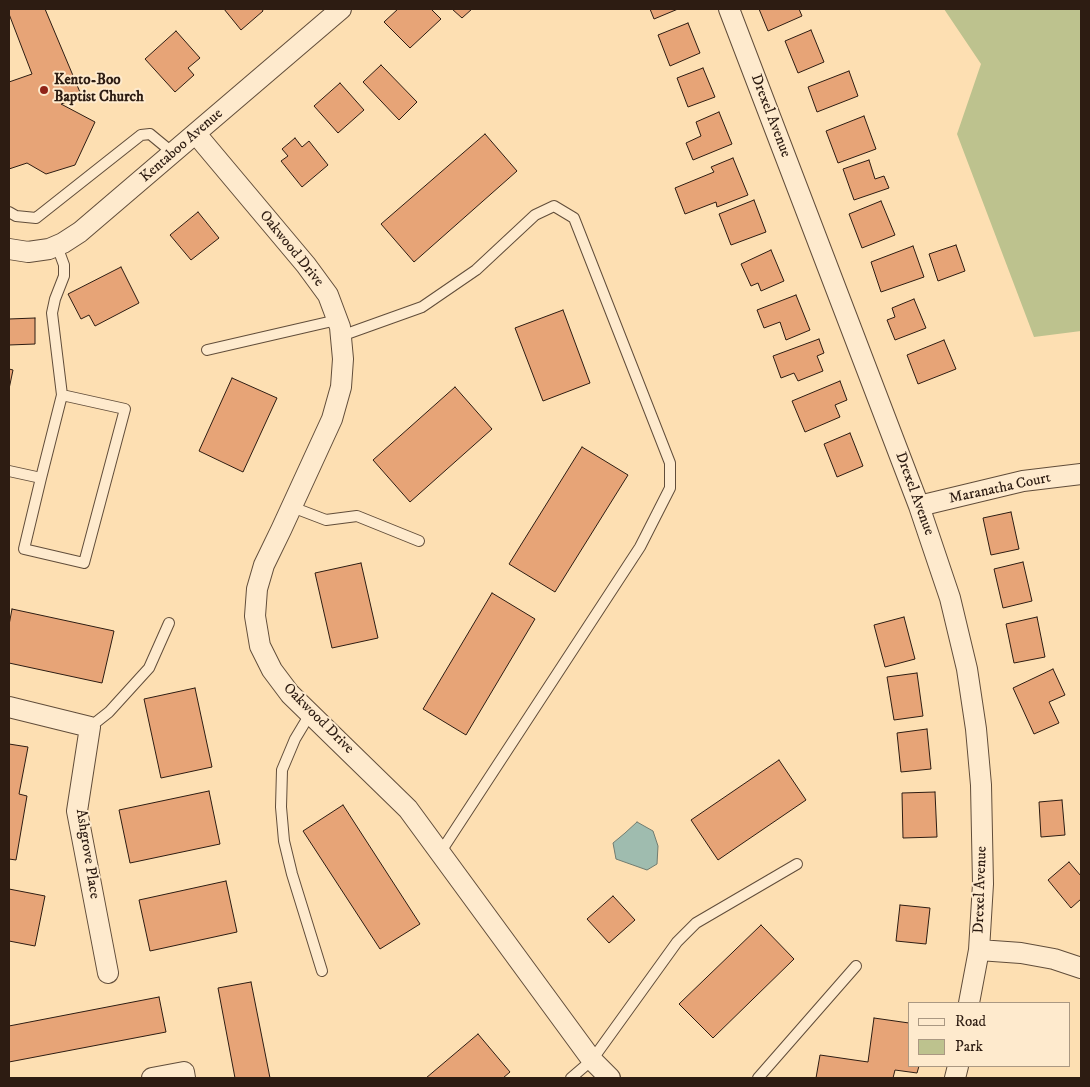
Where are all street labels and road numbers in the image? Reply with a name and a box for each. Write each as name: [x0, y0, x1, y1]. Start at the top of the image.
street label: Drexel Avenue: [746, 72, 794, 160]
street label: Kentaboo Avenue: [137, 105, 227, 187]
street label: Oakwood Drive: [255, 207, 327, 291]
street label: Drexel Avenue: [891, 450, 937, 538]
street label: Maranatha Court: [948, 469, 1052, 509]
street label: Oakwood Drive: [279, 680, 357, 758]
street label: Ashgrove Place: [71, 808, 103, 900]
street label: Drexel Avenue: [970, 846, 992, 934]

